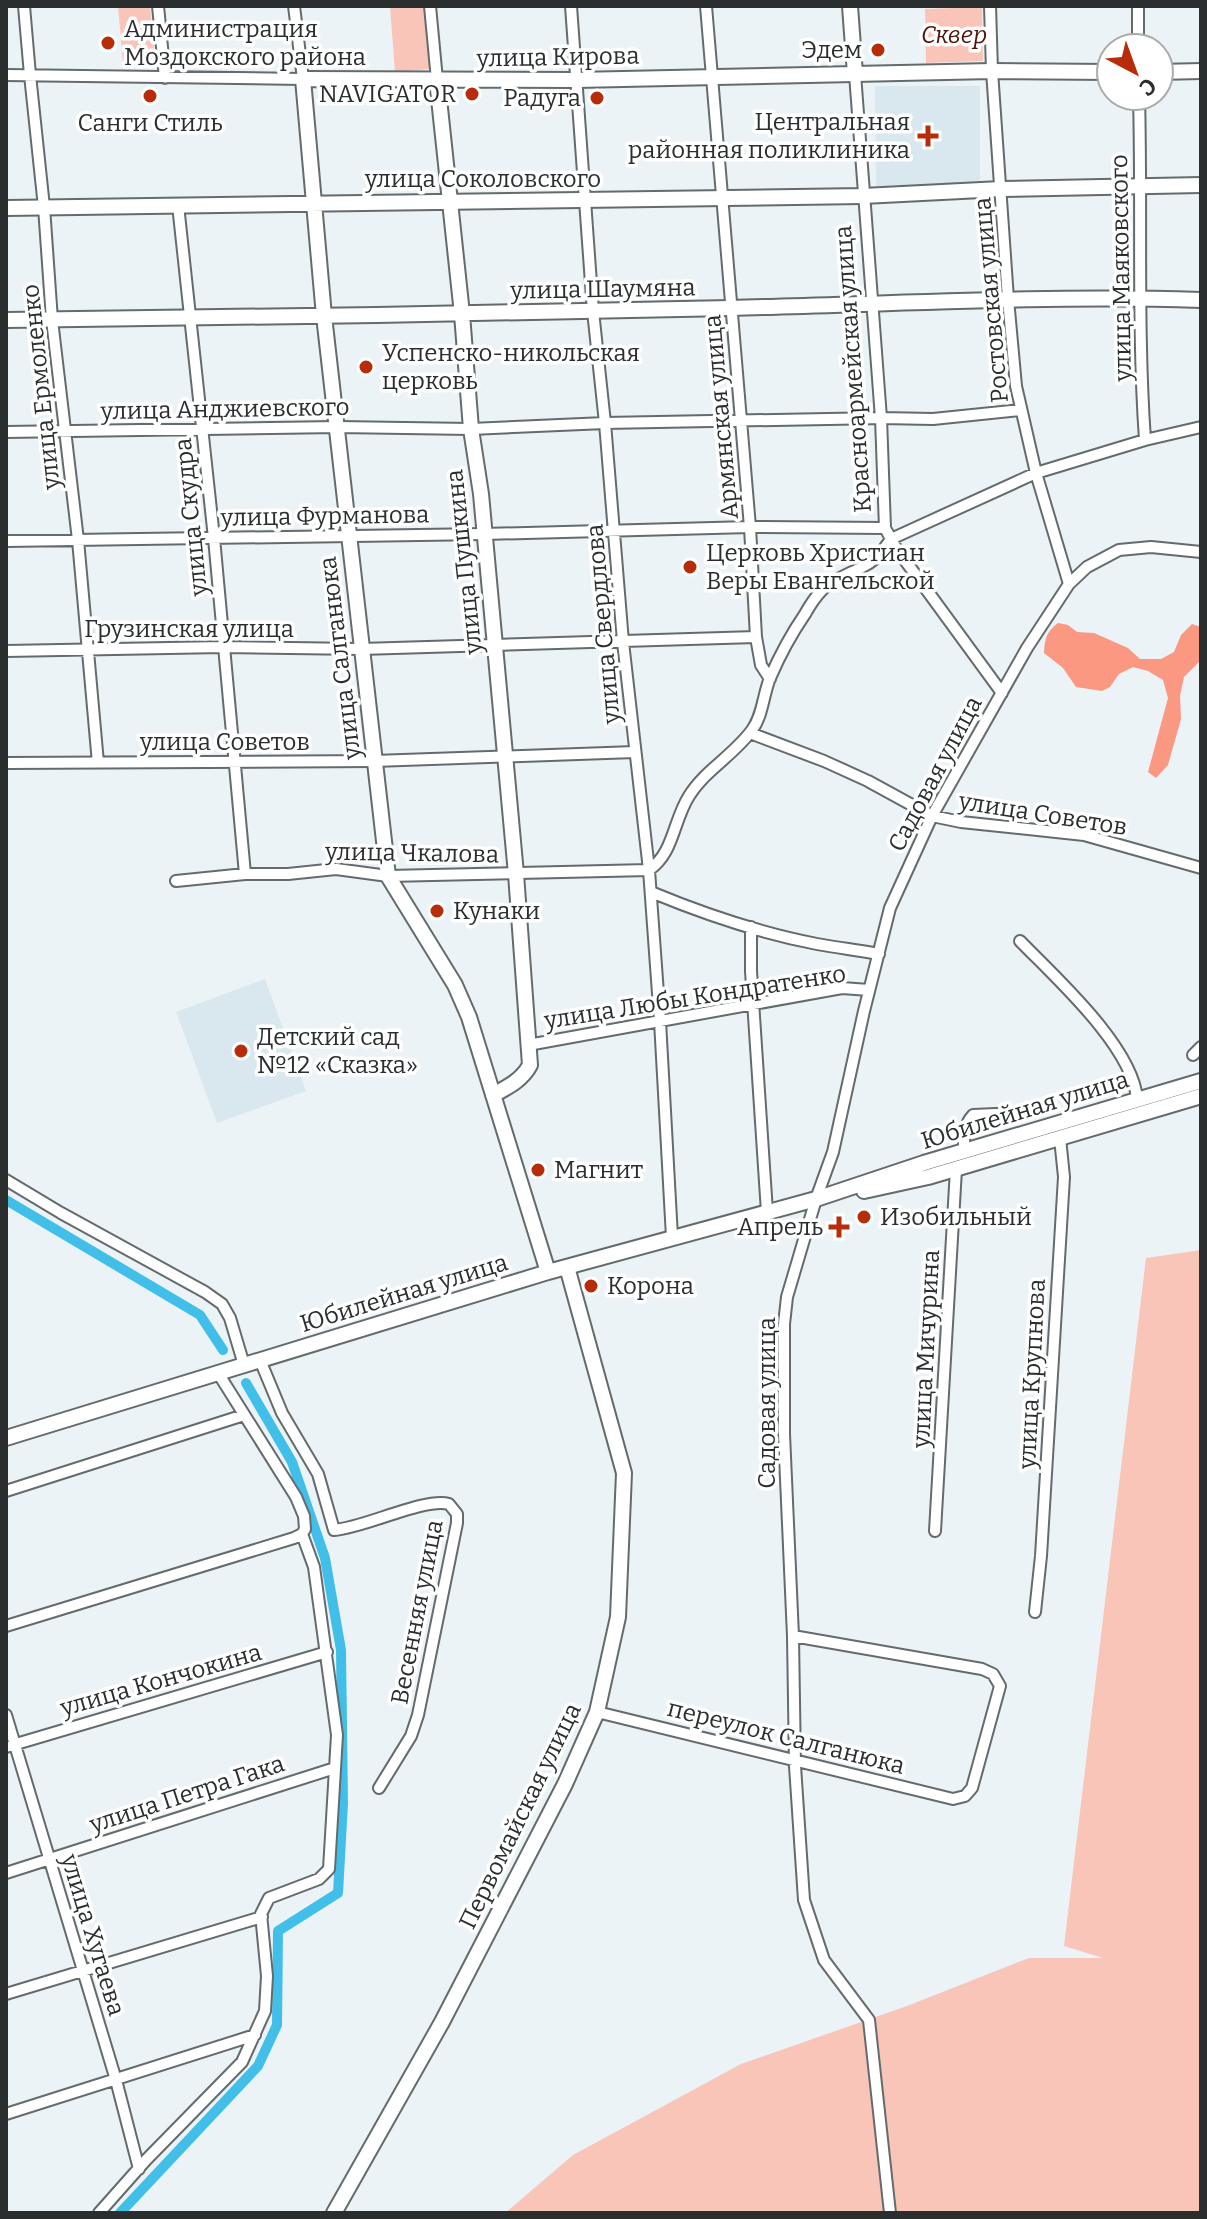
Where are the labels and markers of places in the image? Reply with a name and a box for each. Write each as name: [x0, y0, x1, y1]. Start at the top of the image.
place label: Администрация Моздокского района: [124, 15, 366, 71]
marker: Администрация Моздокского района: [99, 34, 117, 52]
place label: Эдем: [801, 36, 862, 64]
marker: Эдем: [869, 41, 887, 59]
place label: NAVIGATOR: [319, 80, 456, 108]
place label: Радуга: [503, 84, 581, 112]
marker: NAVIGATOR: [463, 85, 481, 103]
marker: Санги Стиль: [141, 87, 159, 105]
marker: Радуга: [588, 89, 606, 107]
place label: Центральная районная поликлиника: [628, 108, 910, 164]
place label: Санги Стиль: [78, 109, 222, 137]
marker: Центральная районная поликлиника: [917, 125, 939, 147]
place label: Успенско-никольская церковь: [382, 339, 640, 395]
marker: Успенско-никольская церковь: [357, 358, 375, 376]
place label: Церковь Христиан Веры Евангельской: [706, 539, 935, 595]
marker: Церковь Христиан Веры Евангельской: [681, 558, 699, 576]
place label: Кунаки: [453, 897, 540, 925]
marker: Кунаки: [428, 902, 446, 920]
place label: Детский сад №12 «Сказка»: [257, 1023, 418, 1079]
marker: Детский сад №12 «Сказка»: [232, 1042, 250, 1060]
place label: Магнит: [554, 1156, 643, 1184]
marker: Магнит: [529, 1161, 547, 1179]
place label: Изобильный: [880, 1203, 1032, 1231]
marker: Изобильный: [855, 1208, 873, 1226]
place label: Апрель: [737, 1213, 823, 1241]
marker: Апрель: [830, 1218, 848, 1236]
place label: Корона: [607, 1272, 694, 1300]
marker: Корона: [582, 1277, 600, 1295]

